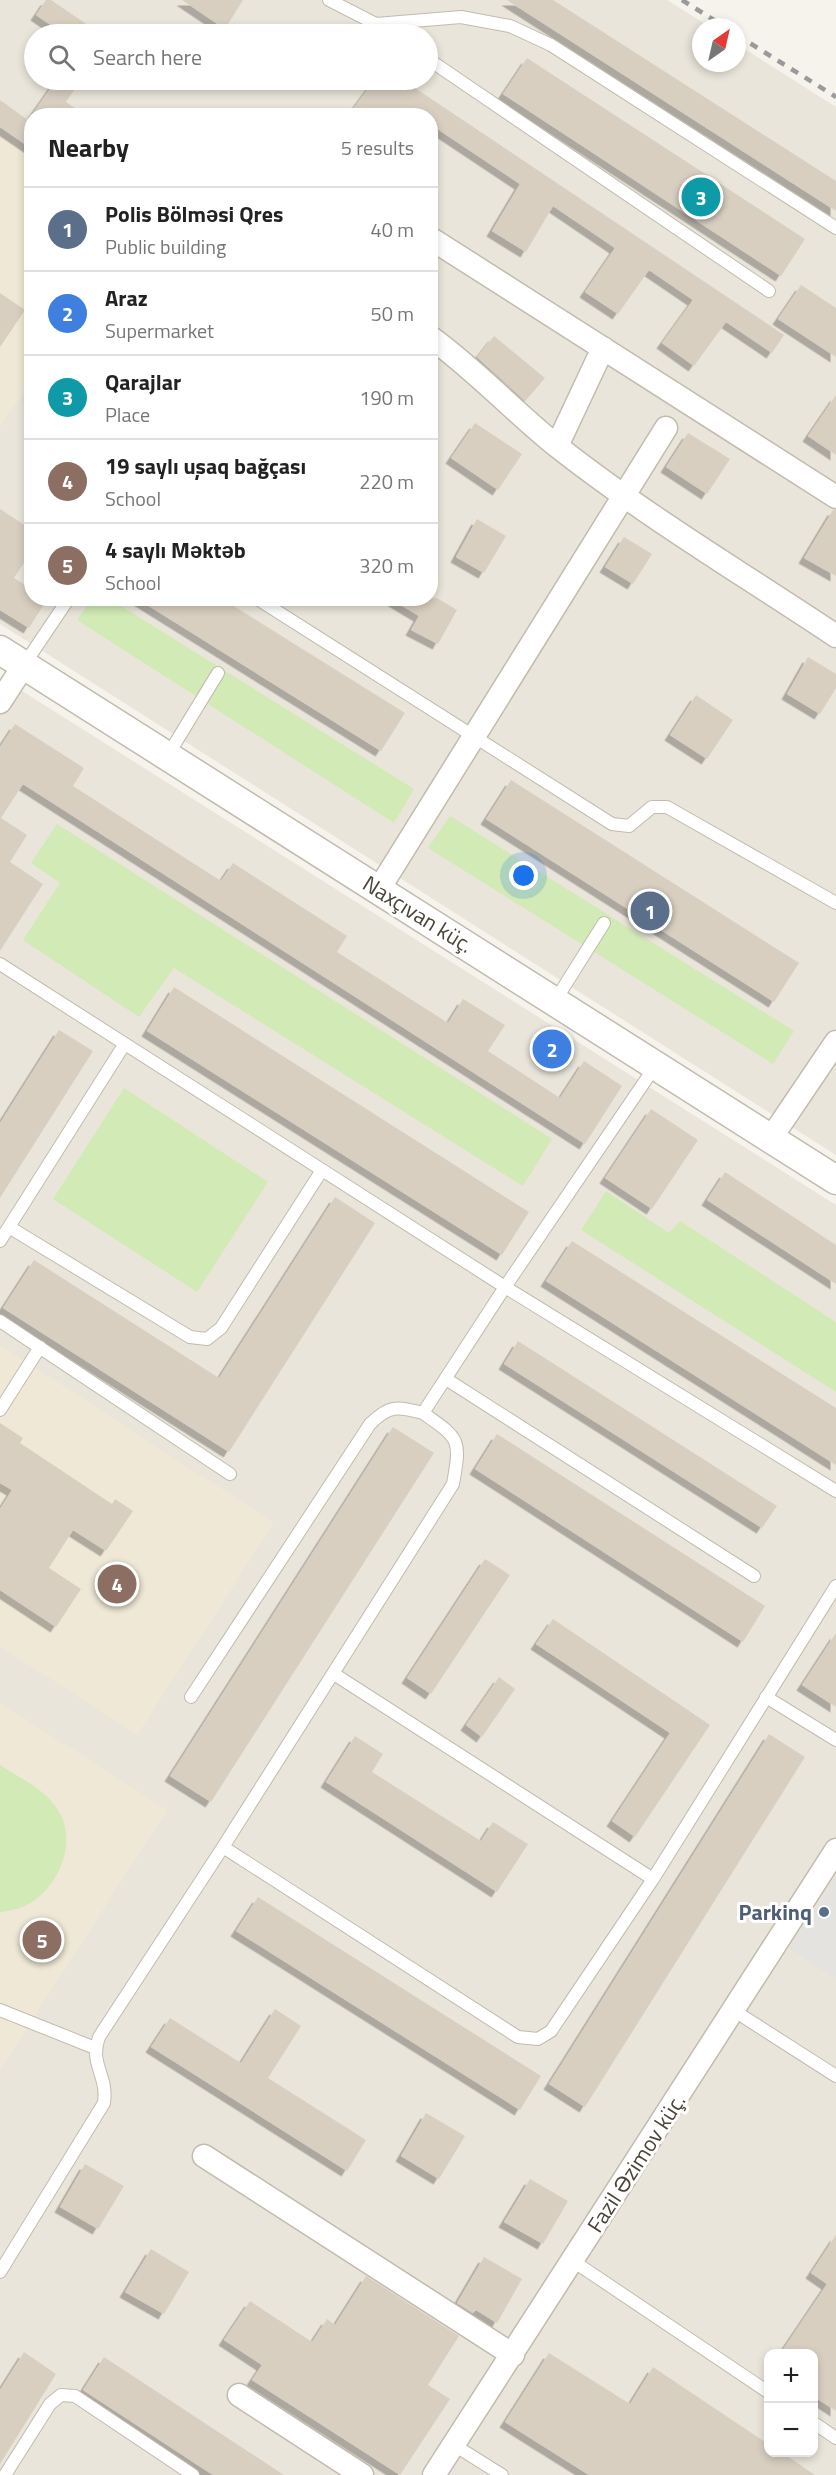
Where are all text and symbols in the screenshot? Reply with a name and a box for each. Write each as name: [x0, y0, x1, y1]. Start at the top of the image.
north arrow: [692, 18, 746, 72]
search box: [24, 24, 438, 90]
text: Search here: [93, 40, 202, 74]
icon: search: [45, 41, 78, 74]
text: Nearby: [48, 128, 129, 167]
text: 5 results: [341, 132, 414, 163]
pin: 3: [682, 174, 720, 220]
text: Polis Bölməsi Qres: [105, 197, 283, 231]
text: 1: [62, 214, 73, 245]
text: 40 m: [370, 214, 414, 245]
text: Public building: [105, 231, 226, 262]
text: Araz: [105, 281, 148, 315]
text: 2: [62, 298, 73, 329]
text: 50 m: [370, 298, 414, 329]
text: Supermarket: [105, 315, 214, 346]
text: Qarajlar: [105, 365, 181, 399]
text: 3: [62, 382, 73, 413]
text: 190 m: [359, 382, 414, 413]
text: Place: [105, 399, 150, 430]
text: 19 saylı uşaq bağçası: [105, 449, 306, 483]
text: 4: [62, 466, 73, 497]
text: 220 m: [359, 466, 414, 497]
text: School: [105, 483, 161, 514]
text: 4 saylı Məktəb: [105, 533, 246, 567]
text: 5: [62, 550, 73, 581]
text: 320 m: [359, 550, 414, 581]
text: School: [105, 567, 161, 598]
your location: [509, 861, 538, 890]
street label: Naxçıvan küç.: [356, 867, 480, 961]
pin: 1: [630, 888, 670, 934]
pin: 2: [532, 1026, 572, 1072]
pin: 4: [98, 1562, 136, 1606]
place label: Parkinq: [739, 1895, 812, 1929]
marker: Parkinq: [817, 1905, 831, 1919]
pin: 5: [22, 1918, 62, 1962]
street label: Fazil Əzimov küç.: [578, 2087, 694, 2239]
map controls: [764, 2349, 818, 2457]
button: +: [764, 2349, 818, 2403]
button: −: [764, 2403, 818, 2457]

